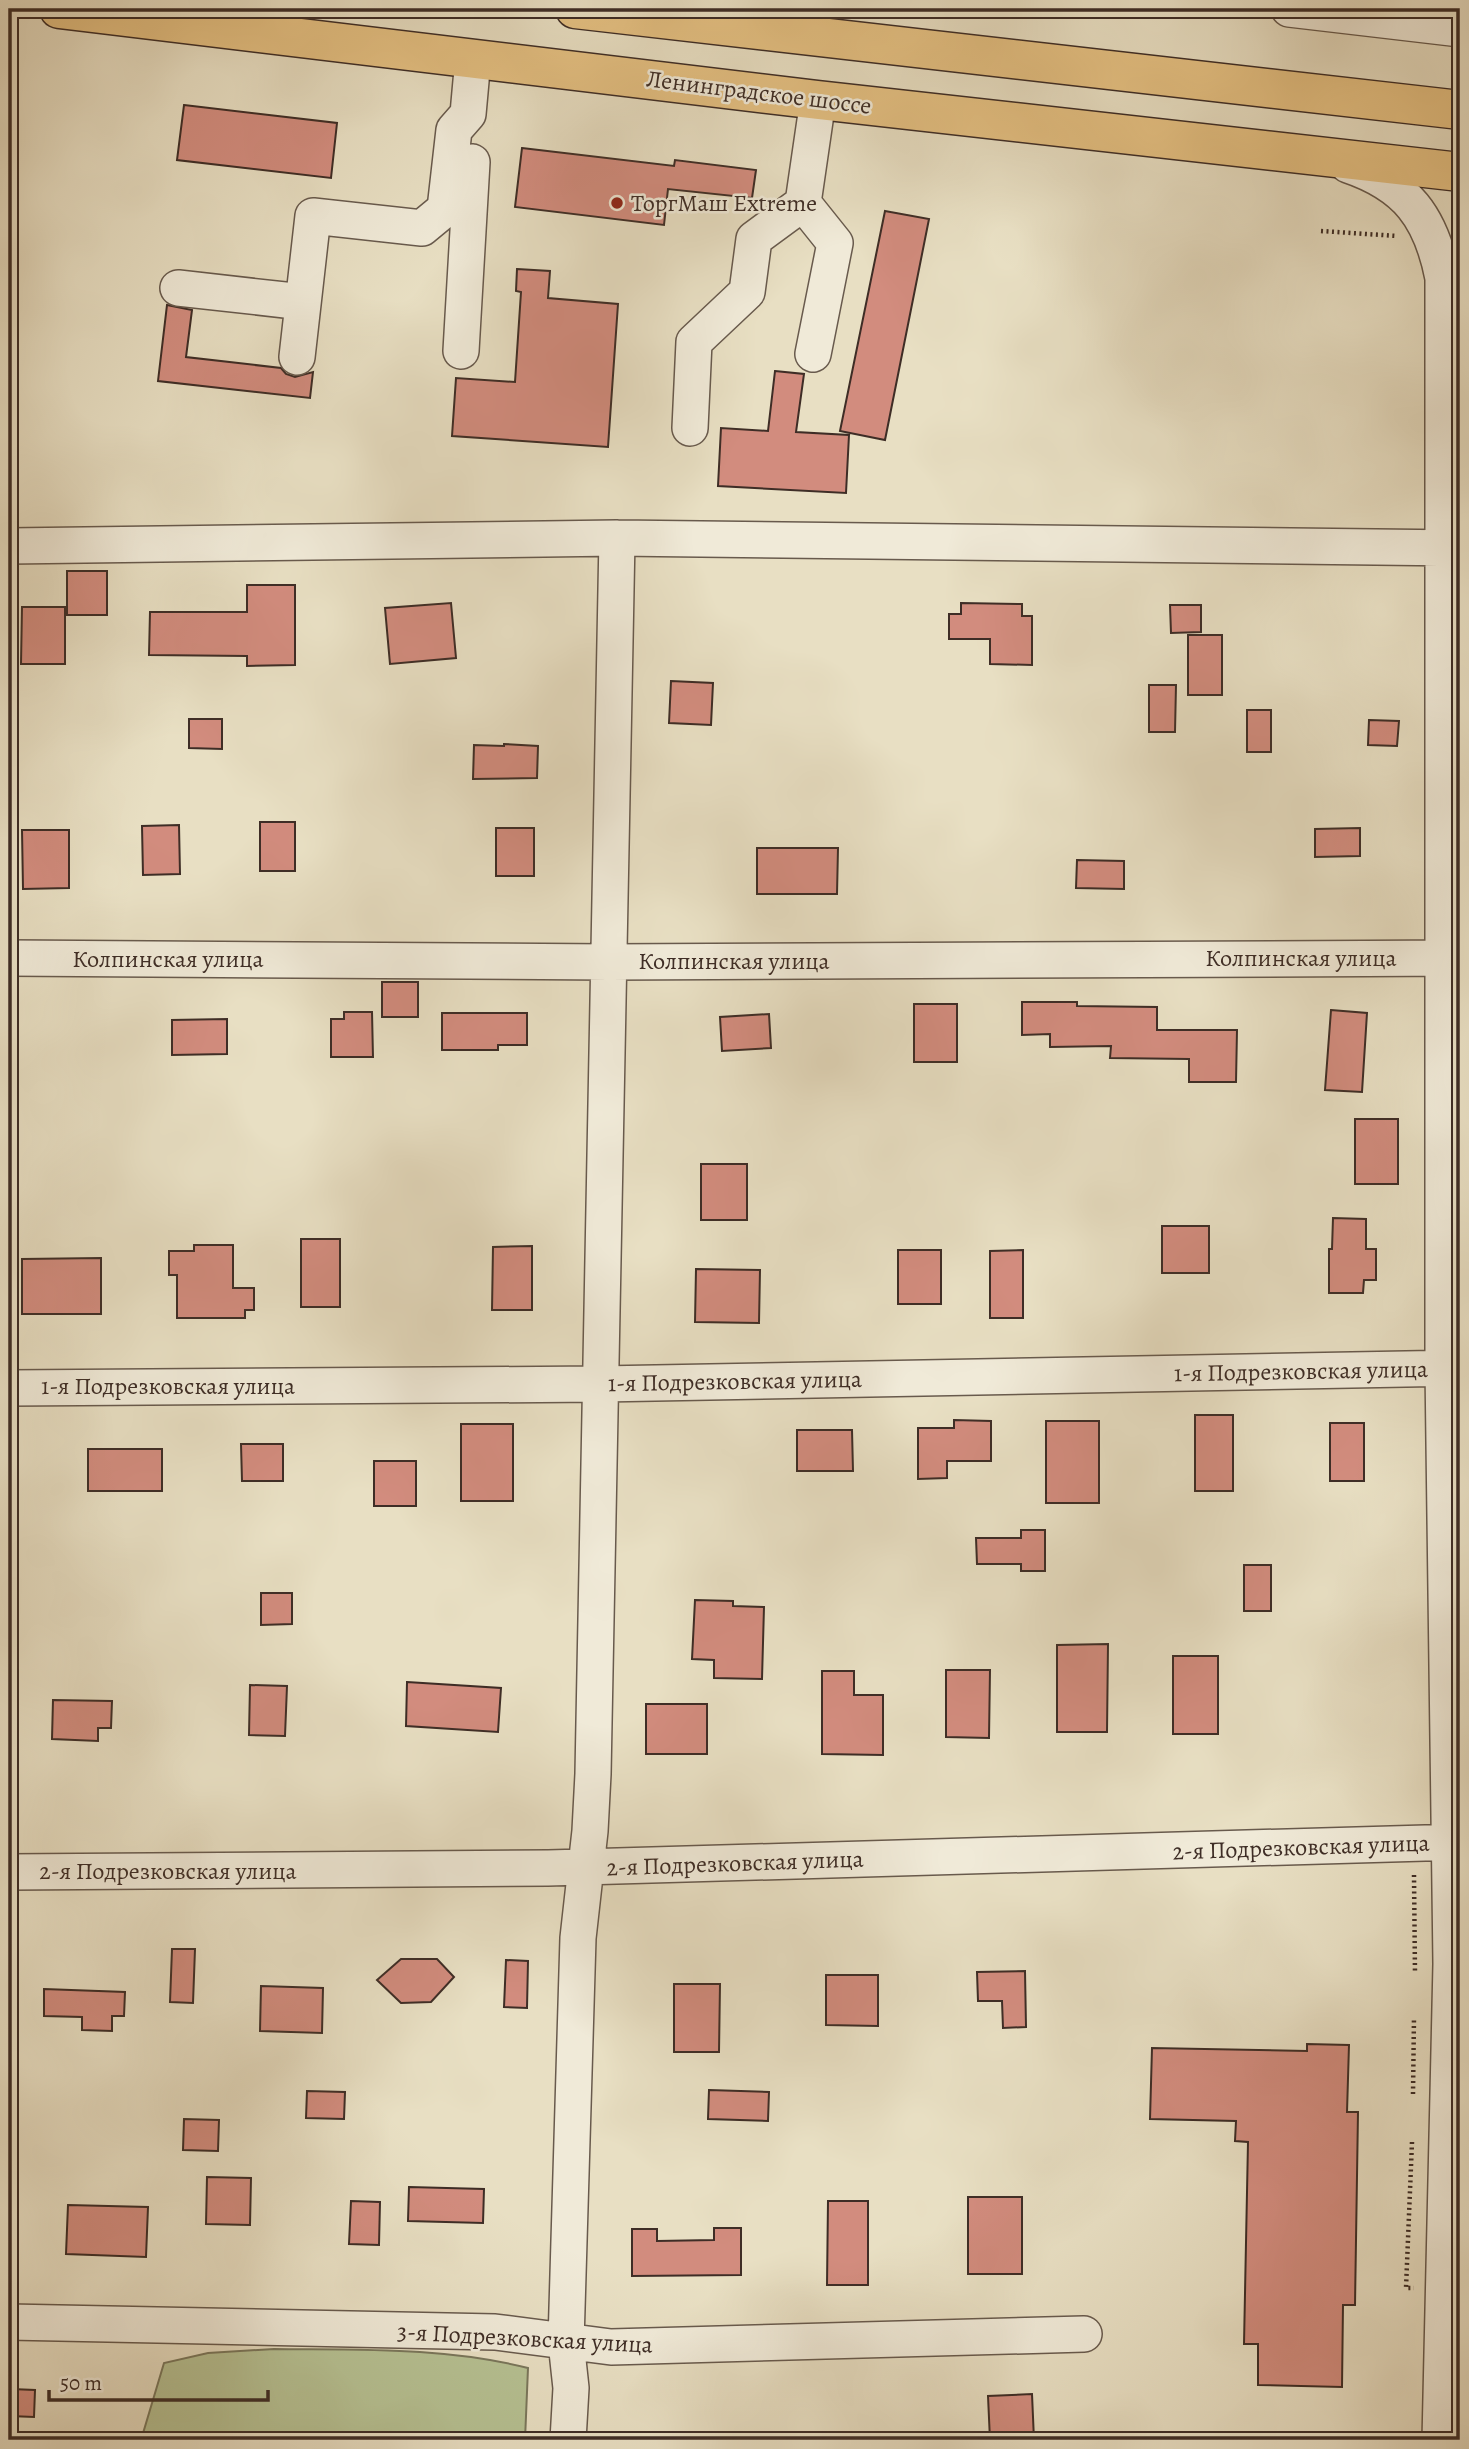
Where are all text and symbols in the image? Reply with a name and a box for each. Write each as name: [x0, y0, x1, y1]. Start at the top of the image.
street label: Ленинградское шоссе: [645, 62, 873, 122]
place label: ТоргМаш Extreme: [631, 187, 817, 219]
marker: ТоргМаш Extreme: [609, 195, 625, 211]
street label: Колпинская улица: [1205, 942, 1397, 974]
street label: Колпинская улица: [72, 943, 264, 975]
street label: Колпинская улица: [638, 945, 830, 977]
street label: 1-я Подрезковская улица: [1174, 1353, 1428, 1389]
street label: 1-я Подрезковская улица: [608, 1363, 862, 1399]
street label: 1-я Подрезковская улица: [41, 1370, 295, 1402]
street label: 2-я Подрезковская улица: [1172, 1827, 1430, 1867]
street label: 2-я Подрезковская улица: [606, 1843, 864, 1883]
street label: 2-я Подрезковская улица: [39, 1855, 297, 1887]
street label: 3-я Подрезковская улица: [396, 2315, 654, 2361]
scale bar: [49, 2358, 268, 2402]
text: 50 m: [60, 2369, 102, 2397]

